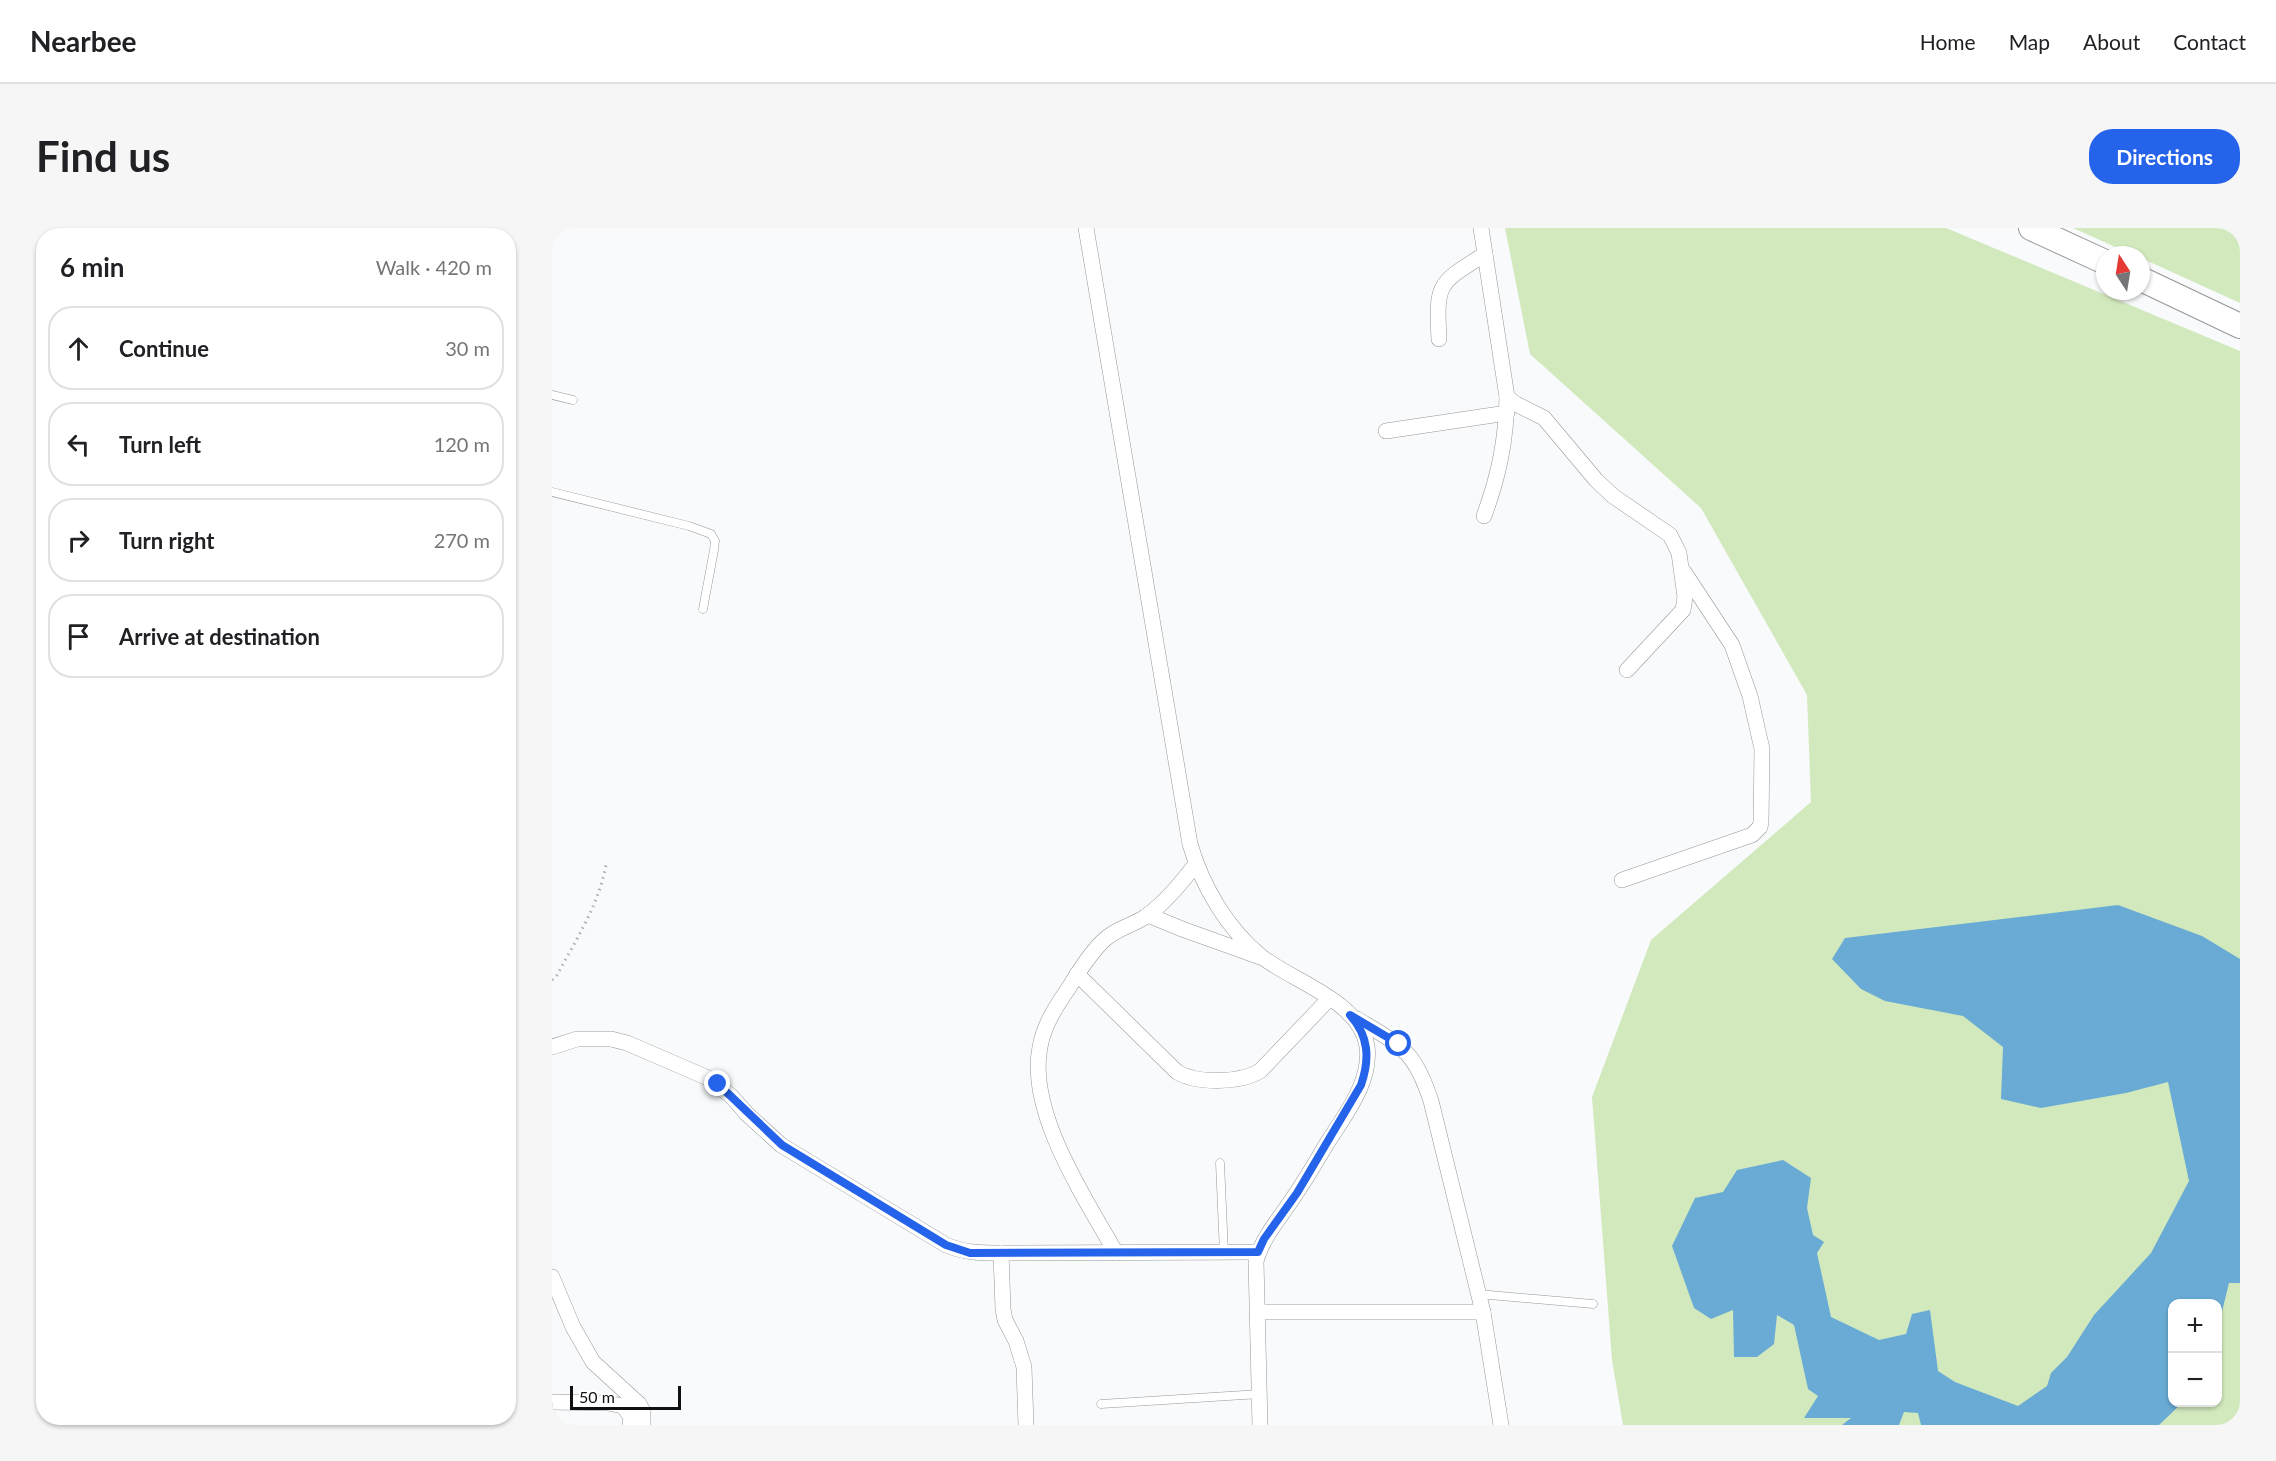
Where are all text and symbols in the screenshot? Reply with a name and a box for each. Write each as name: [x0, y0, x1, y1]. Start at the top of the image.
text: Nearbee: [30, 24, 137, 58]
text: Home: [1920, 29, 1976, 54]
text: Map: [2009, 29, 2050, 54]
text: About: [2083, 29, 2140, 54]
text: Contact: [2173, 29, 2246, 54]
button: Directions: [2089, 129, 2240, 184]
text: Find us: [36, 131, 170, 181]
north arrow: [2096, 246, 2150, 300]
text: 6 min: [60, 251, 124, 283]
text: Walk · 420 m: [376, 255, 492, 279]
icon: ahead: [62, 332, 95, 365]
text: Continue: [119, 335, 209, 362]
text: 30 m: [445, 336, 490, 360]
icon: left: [62, 428, 95, 461]
text: Turn left: [119, 431, 201, 458]
text: 120 m: [434, 432, 490, 456]
icon: right: [62, 524, 95, 557]
text: Turn right: [119, 527, 214, 554]
text: 270 m: [434, 528, 490, 552]
icon: arrive: [62, 620, 95, 653]
text: Arrive at destination: [119, 623, 320, 650]
route start: [1385, 1030, 1411, 1056]
route end: [704, 1070, 730, 1096]
map controls: [2168, 1299, 2222, 1407]
button: +: [2168, 1299, 2222, 1353]
button: −: [2168, 1353, 2222, 1407]
scale bar: [570, 1383, 681, 1410]
text: 50 m: [579, 1387, 615, 1406]

